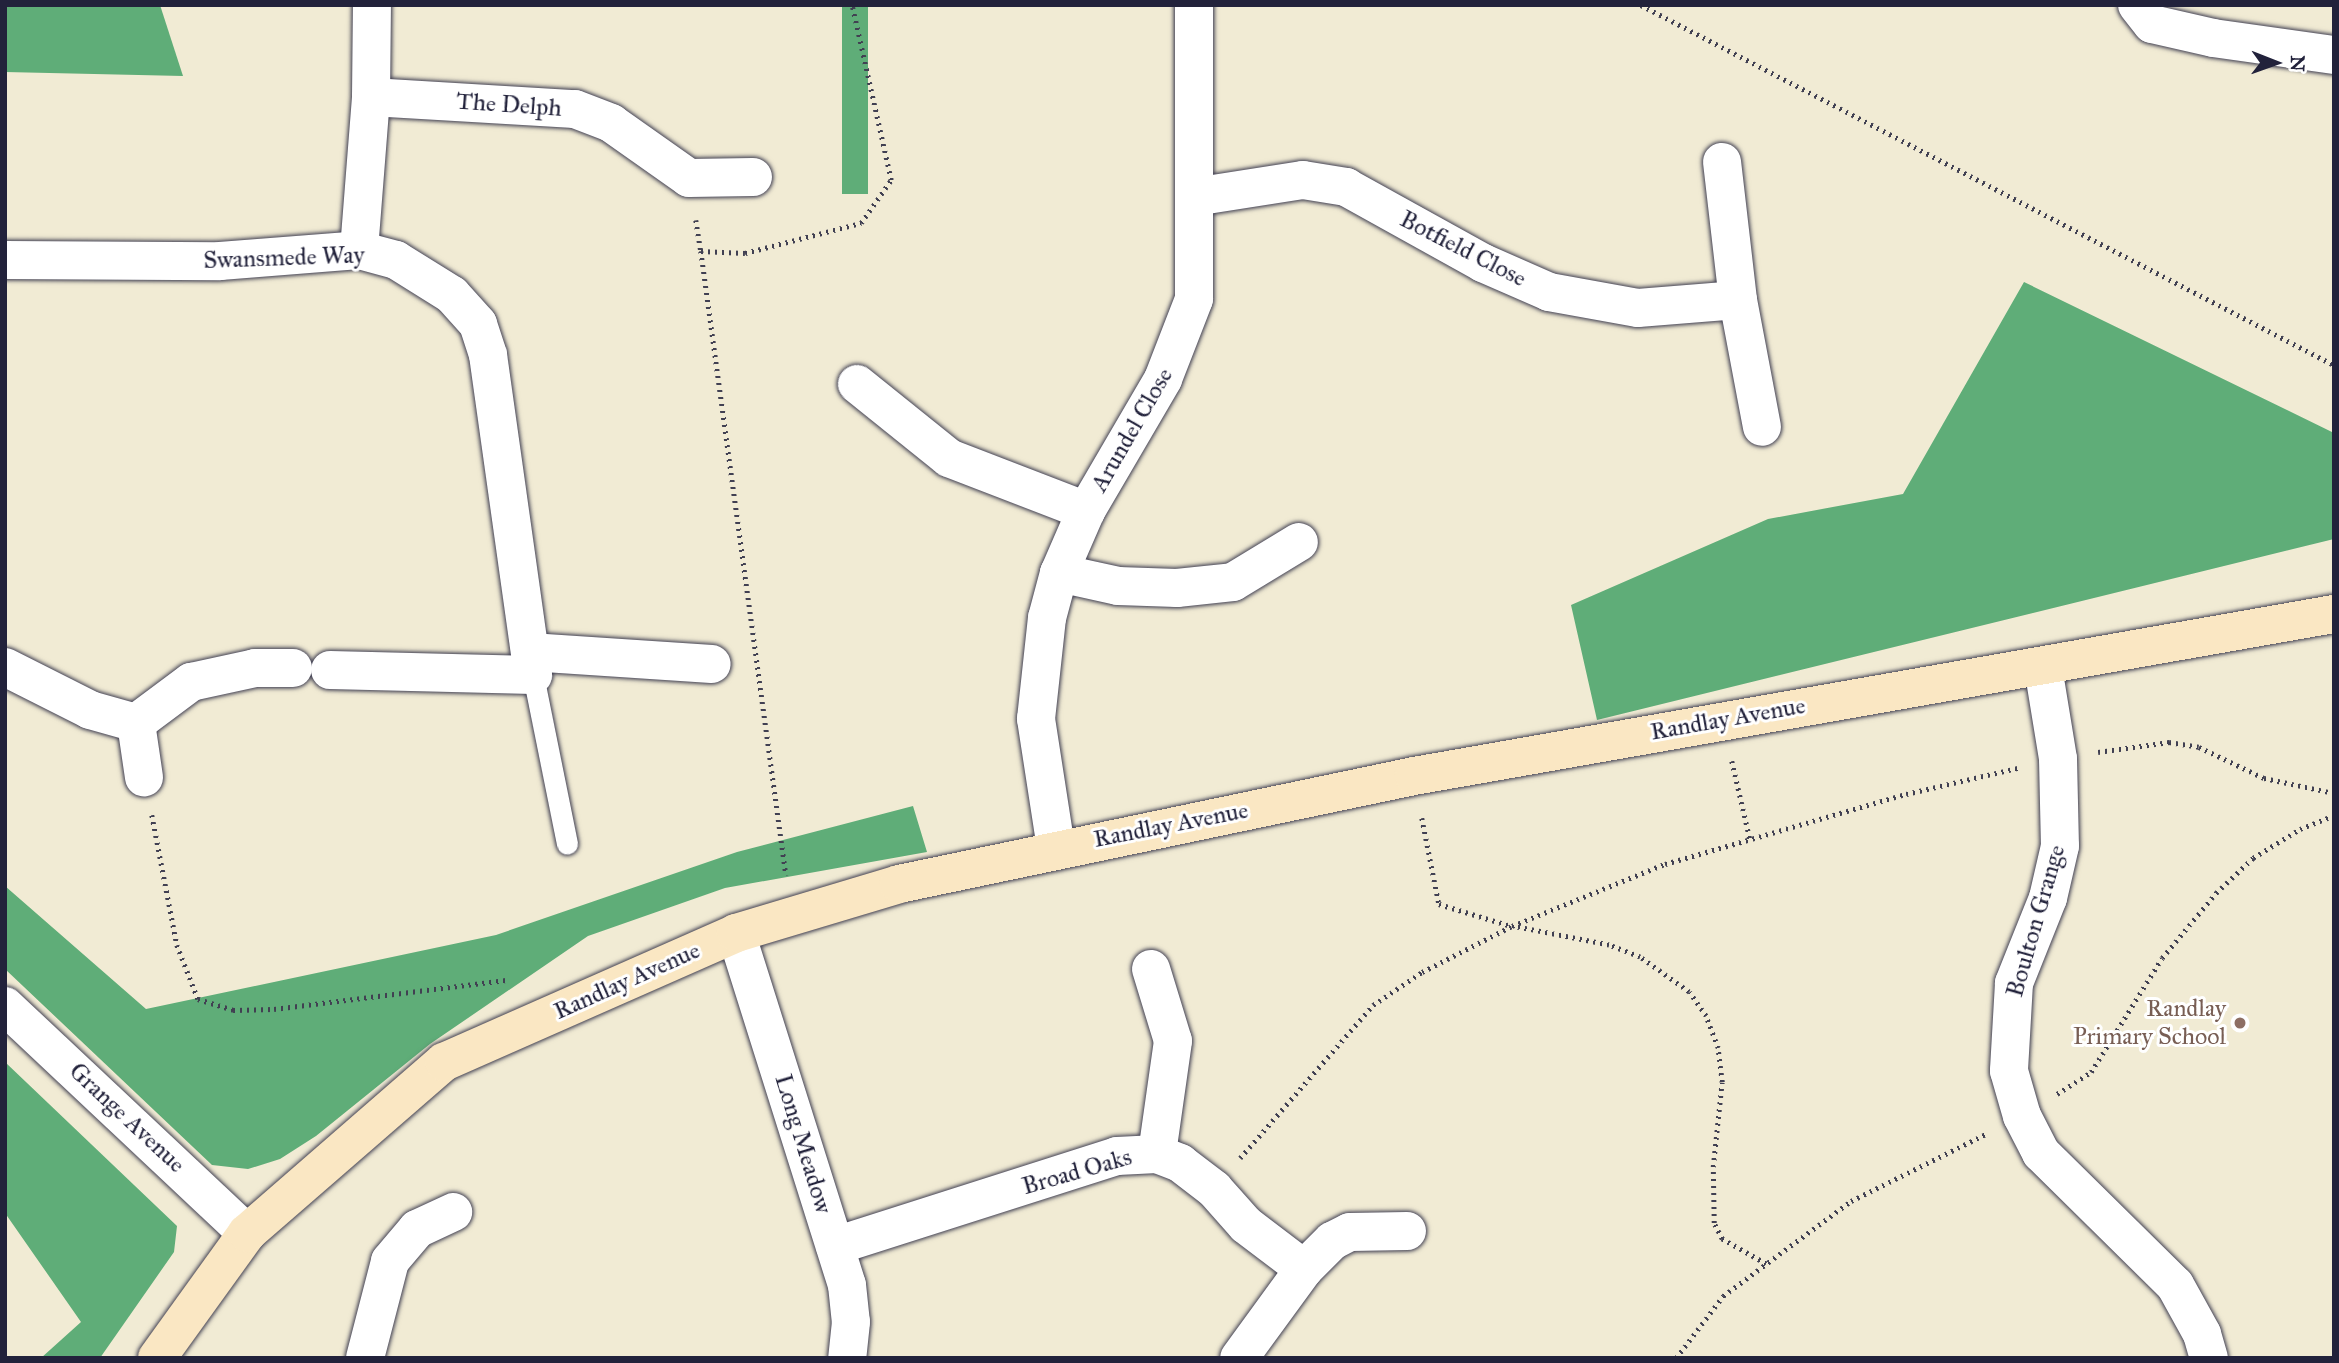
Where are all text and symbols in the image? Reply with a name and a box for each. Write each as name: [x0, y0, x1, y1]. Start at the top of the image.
north arrow: [2241, 28, 2311, 98]
text: N: [2286, 55, 2309, 72]
street label: The Delph: [455, 87, 563, 123]
street label: Botfield Close: [1395, 205, 1531, 293]
street label: Swansmede Way: [203, 241, 365, 275]
street label: Arundel Close: [1085, 363, 1179, 497]
street label: Randlay Avenue: [1648, 691, 1808, 747]
street label: Randlay Avenue: [1091, 796, 1251, 854]
street label: Boulton Grange: [2001, 842, 2071, 1000]
street label: Randlay Avenue: [549, 936, 705, 1026]
place label: Randlay Primary School: [2073, 995, 2226, 1051]
marker: Randlay Primary School: [2232, 1015, 2248, 1031]
street label: Grange Avenue: [63, 1057, 191, 1179]
street label: Long Meadow: [768, 1071, 838, 1217]
street label: Broad Oaks: [1019, 1143, 1135, 1201]

